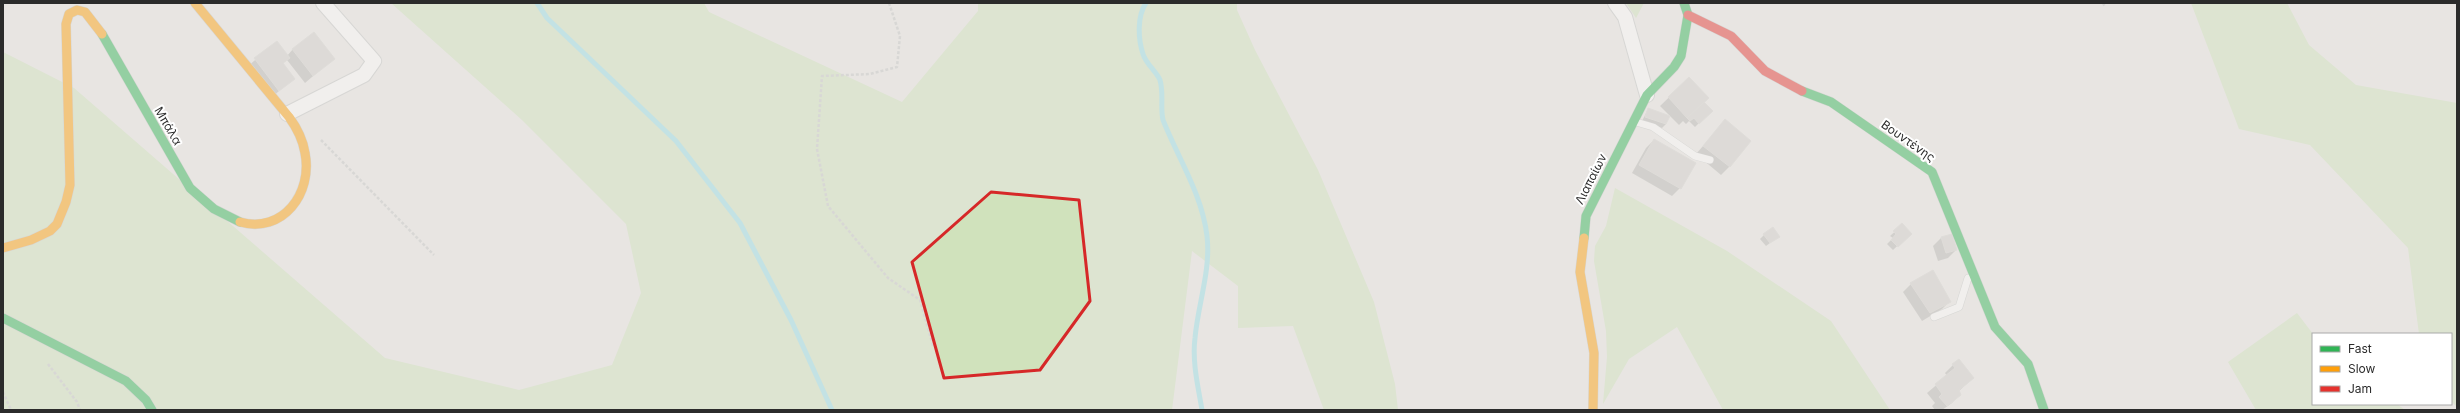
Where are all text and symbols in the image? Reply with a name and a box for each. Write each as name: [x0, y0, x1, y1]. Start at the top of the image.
street label: Μπάλα: [151, 104, 185, 148]
street label: Βουντένης: [1878, 117, 1938, 165]
street label: Λιαπαίων: [1571, 151, 1610, 207]
legend: [2312, 333, 2452, 405]
text: Fast: [2348, 341, 2372, 356]
text: Slow: [2348, 361, 2376, 376]
text: Jam: [2348, 381, 2372, 396]

